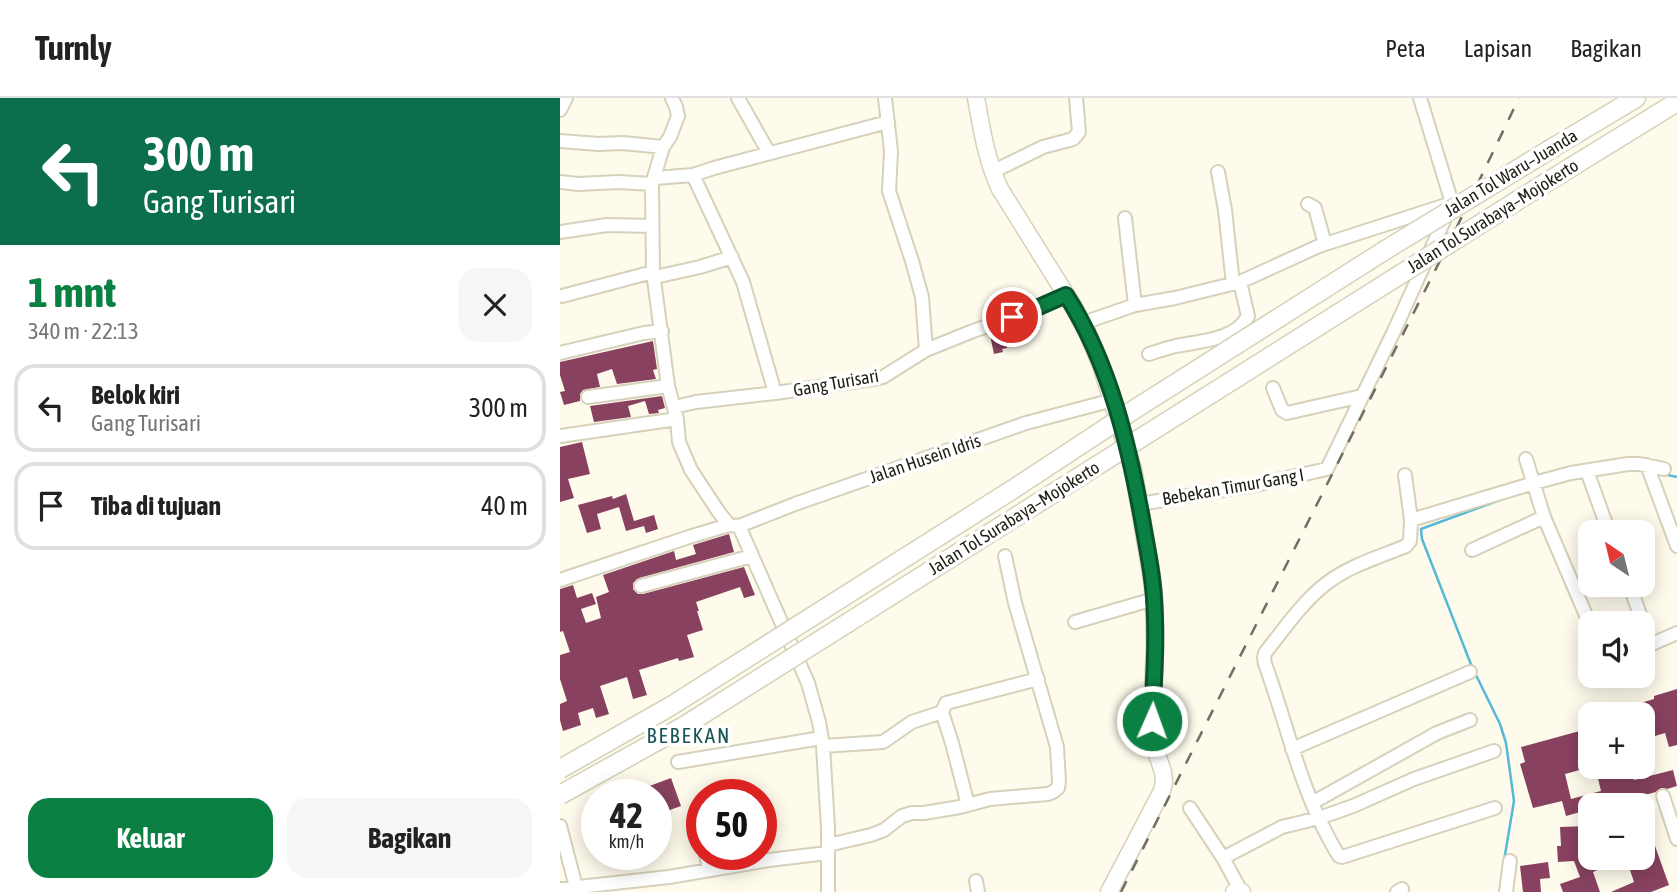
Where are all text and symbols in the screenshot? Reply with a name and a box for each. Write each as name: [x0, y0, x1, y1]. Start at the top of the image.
text: Turnly: [35, 29, 112, 67]
text: Peta: [1385, 35, 1426, 62]
text: Lapisan: [1464, 35, 1532, 62]
text: Bagikan: [1570, 35, 1642, 62]
text: 300 m: [143, 125, 254, 181]
street label: Jalan Tol Waru–Juanda: [1440, 125, 1581, 221]
icon: left: [28, 126, 119, 217]
street label: Jalan Tol Surabaya–Mojokerto: [1403, 154, 1582, 277]
text: Gang Turisari: [143, 183, 296, 220]
text: 1 mnt: [28, 268, 116, 316]
button: close: [458, 268, 532, 342]
pin: [982, 287, 1042, 347]
icon: arrive: [993, 298, 1031, 336]
text: 340 m · 22:13: [28, 318, 139, 344]
street label: Gang Turisari: [792, 365, 880, 400]
text: Belok kiri: [91, 380, 180, 410]
icon: left: [32, 389, 70, 427]
text: 300 m: [469, 393, 528, 423]
text: Gang Turisari: [91, 410, 201, 436]
street label: Jalan Husein Idris: [866, 430, 983, 487]
street label: Jalan Tol Surabaya–Mojokerto: [924, 456, 1103, 579]
street label: Bebekan Timur Gang I: [1160, 464, 1305, 509]
icon: arrive: [32, 487, 70, 525]
text: Tiba di tujuan: [91, 491, 221, 521]
text: 40 m: [481, 491, 528, 521]
north arrow: [1578, 520, 1656, 597]
map controls: [1578, 520, 1655, 870]
button: sound: [1578, 611, 1655, 688]
position arrow: [1115, 684, 1189, 758]
button: +: [1578, 702, 1655, 779]
district label: BEBEKAN: [647, 723, 731, 747]
speed limit sign: 50: [686, 779, 777, 870]
button: −: [1578, 793, 1655, 870]
text: 42: [610, 795, 643, 835]
button: Keluar: [28, 798, 273, 878]
button: Bagikan: [287, 798, 532, 878]
text: km/h: [609, 831, 644, 852]

